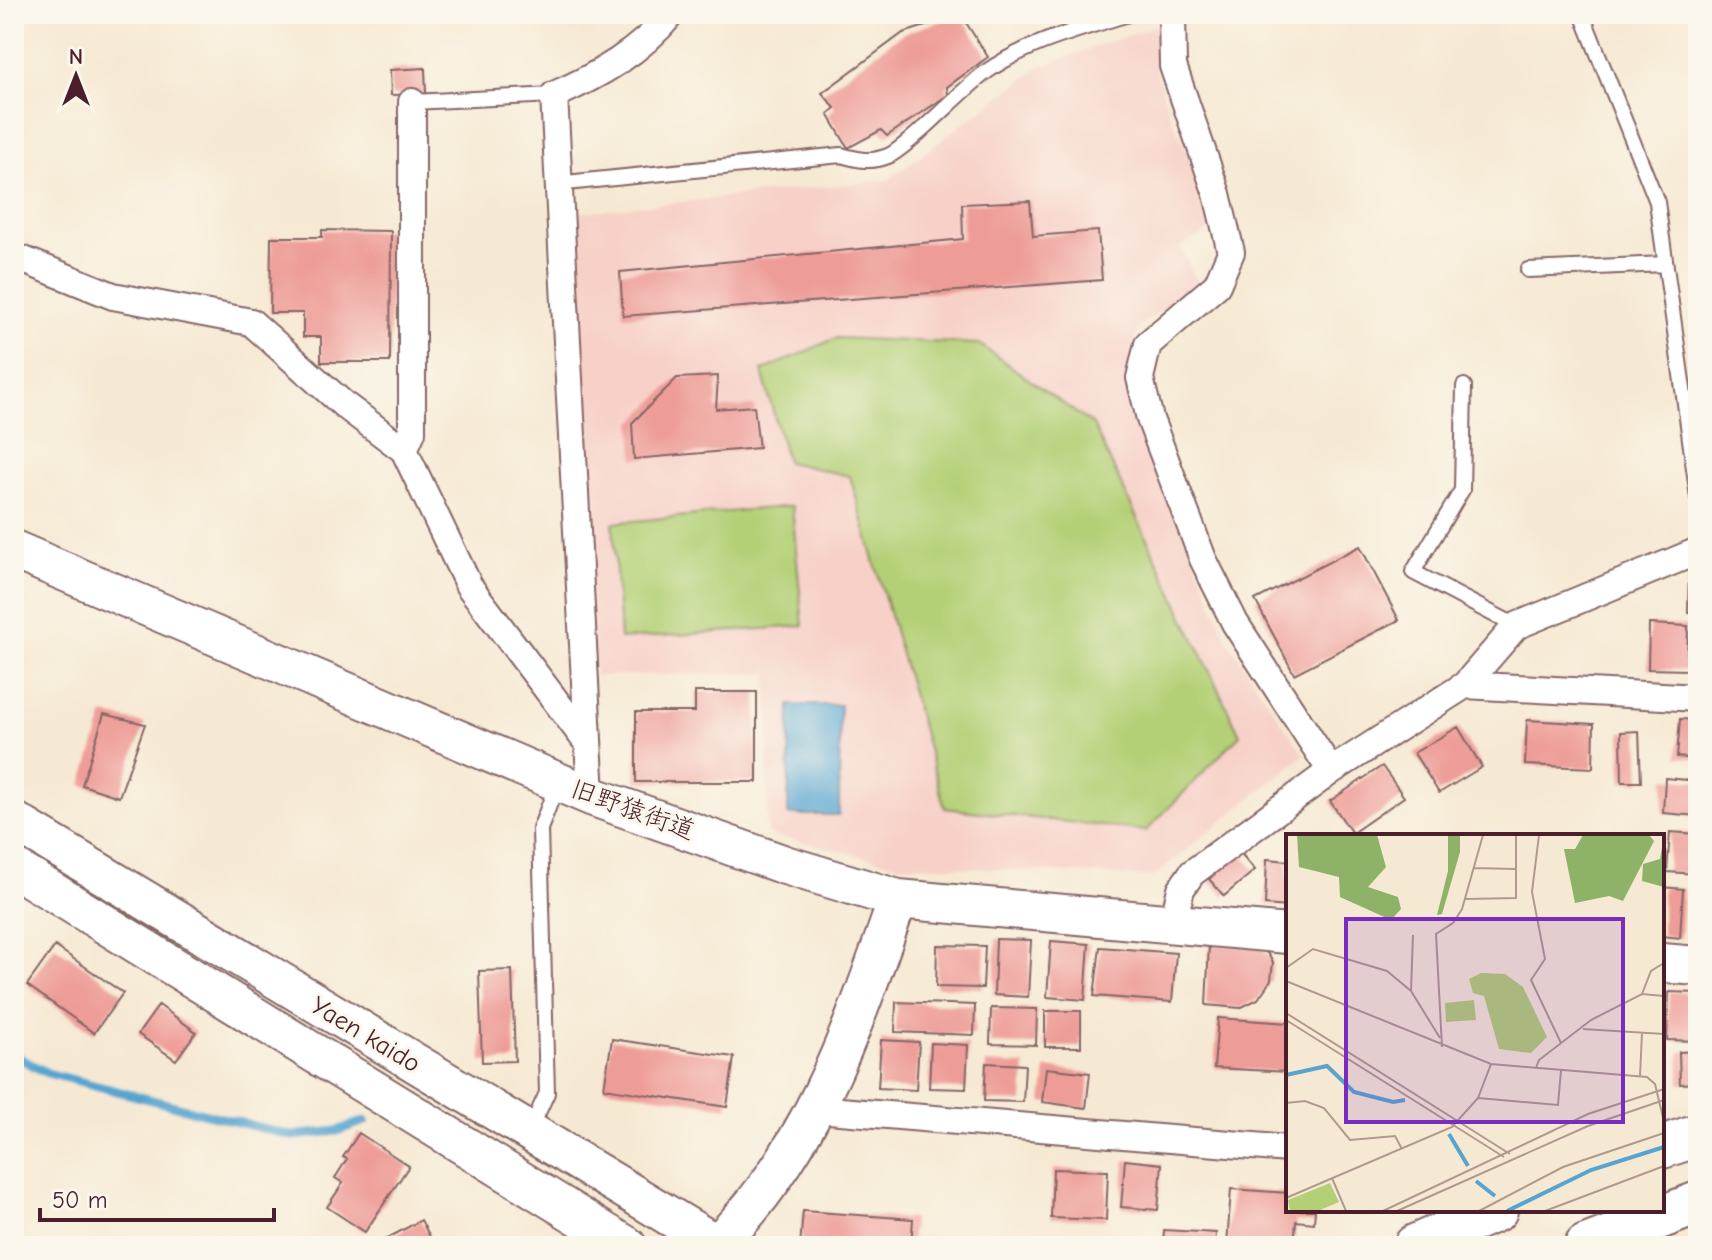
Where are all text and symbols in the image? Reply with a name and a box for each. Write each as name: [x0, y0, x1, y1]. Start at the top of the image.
north arrow: [36, 36, 116, 116]
text: N: [69, 44, 83, 70]
street label: 旧野猿街道: [566, 774, 699, 846]
inset map: [1286, 834, 1664, 1212]
street label: Yaen kaido: [305, 991, 426, 1079]
scale bar: [40, 1172, 274, 1222]
text: 50 m: [52, 1186, 108, 1214]

